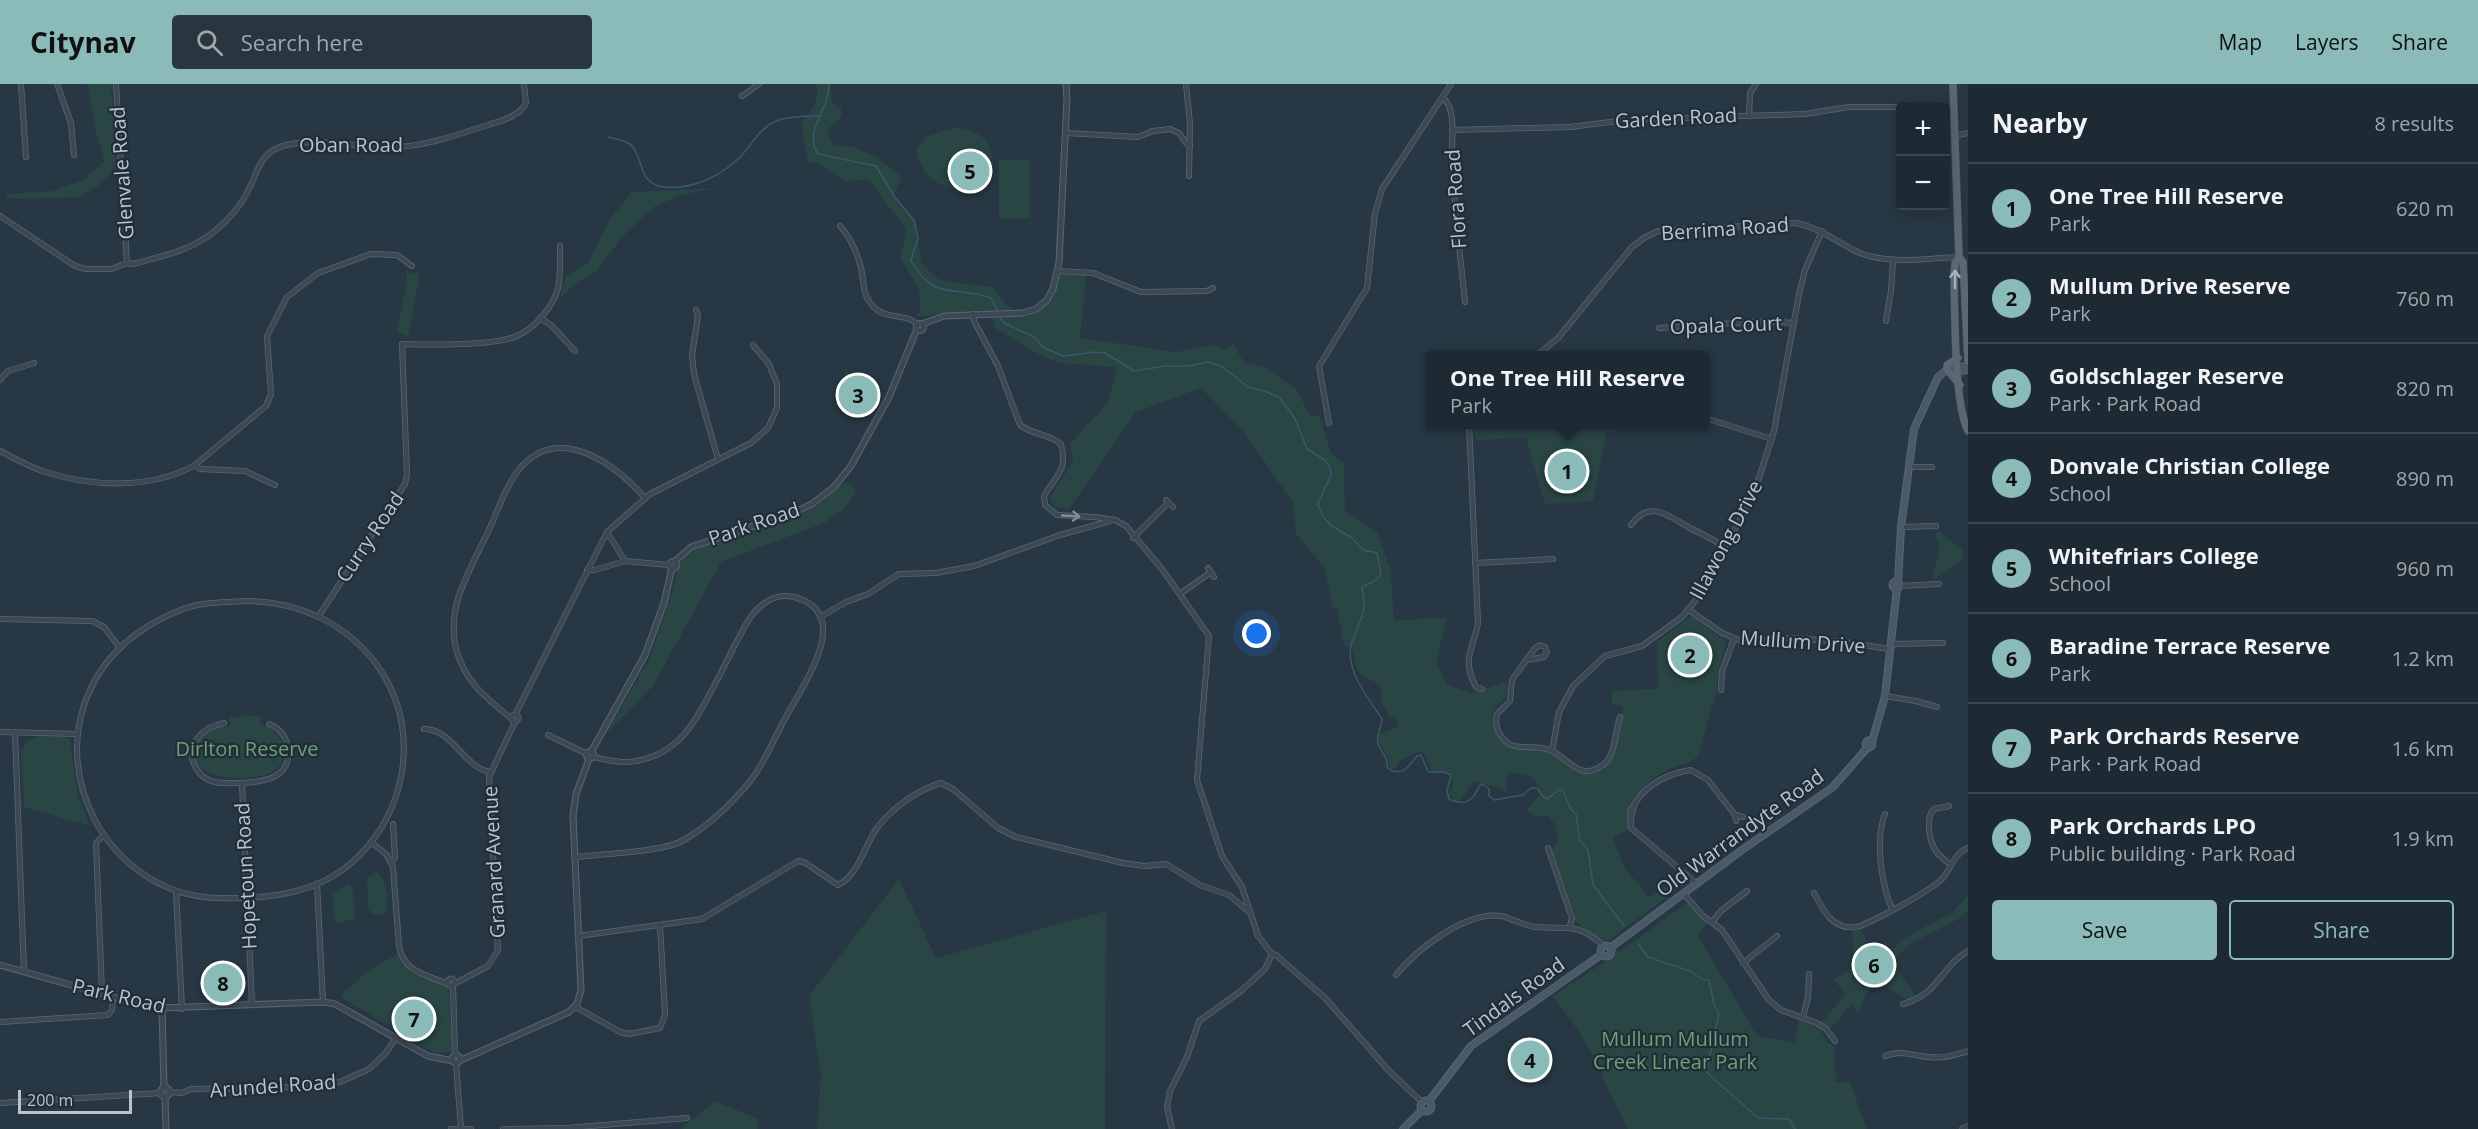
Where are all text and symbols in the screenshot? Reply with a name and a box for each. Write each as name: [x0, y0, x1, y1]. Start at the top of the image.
search box: [172, 15, 592, 69]
text: Citynav: [30, 23, 136, 61]
icon: search: [193, 26, 226, 59]
text: Search here: [241, 27, 363, 57]
text: Map: [2219, 28, 2262, 56]
text: Layers: [2295, 28, 2359, 56]
text: Share: [2392, 28, 2448, 56]
street label: Garden Road: [1614, 101, 1738, 134]
map controls: [1896, 102, 1950, 210]
button: +: [1896, 102, 1950, 156]
text: Nearby: [1992, 105, 2087, 141]
street label: Glenvale Road: [103, 106, 140, 241]
text: 8 results: [2374, 110, 2454, 137]
street label: Oban Road: [299, 131, 403, 158]
pin: 5: [950, 148, 990, 194]
street label: Flora Road: [1439, 148, 1472, 250]
button: −: [1896, 156, 1950, 210]
text: One Tree Hill Reserve: [2049, 180, 2284, 210]
text: 1: [2006, 195, 2017, 222]
text: 620 m: [2396, 195, 2454, 222]
text: Park: [2049, 210, 2091, 237]
street label: Berrima Road: [1660, 211, 1790, 246]
one-way arrow: [1949, 269, 1960, 289]
text: Mullum Drive Reserve: [2049, 270, 2291, 300]
text: 2: [2006, 285, 2017, 312]
text: 760 m: [2396, 285, 2454, 312]
text: Park: [2049, 300, 2091, 327]
street label: Opala Court: [1669, 309, 1783, 340]
popup: [1425, 351, 1710, 429]
text: Goldschlager Reserve: [2049, 360, 2284, 390]
text: One Tree Hill Reserve: [1450, 362, 1685, 392]
pin: 3: [838, 372, 878, 418]
text: 3: [2006, 375, 2017, 402]
text: 820 m: [2396, 375, 2454, 402]
text: Park · Park Road: [2049, 390, 2201, 417]
text: Park: [1450, 392, 1492, 419]
pin: 1: [1548, 448, 1586, 494]
text: Donvale Christian College: [2049, 450, 2330, 480]
text: 4: [2006, 465, 2017, 492]
text: 890 m: [2396, 465, 2454, 492]
street label: Illawong Drive: [1683, 475, 1768, 604]
text: School: [2049, 480, 2111, 507]
street label: Curry Road: [329, 486, 410, 587]
street label: Park Road: [705, 495, 803, 552]
one-way arrow: [1061, 510, 1081, 521]
text: Whitefriars College: [2049, 540, 2259, 570]
text: 5: [2006, 555, 2017, 582]
text: 960 m: [2396, 555, 2454, 582]
text: School: [2049, 570, 2111, 597]
your location: [1242, 619, 1271, 648]
street label: Mullum Drive: [1740, 624, 1866, 659]
text: Baradine Terrace Reserve: [2049, 630, 2330, 660]
pin: 2: [1670, 632, 1710, 678]
text: 6: [2006, 645, 2017, 672]
text: 1.2 km: [2392, 645, 2454, 672]
text: Park: [2049, 660, 2091, 687]
text: Park Orchards Reserve: [2049, 720, 2300, 750]
park label: Dirlton Reserve: [175, 735, 319, 762]
text: 7: [2006, 735, 2017, 762]
text: 1.6 km: [2392, 735, 2454, 762]
text: Park · Park Road: [2049, 750, 2201, 777]
street label: Old Warrandyte Road: [1651, 763, 1829, 903]
street label: Granard Avenue: [476, 785, 511, 939]
street label: Hopetoun Road: [228, 802, 263, 950]
text: Park Orchards LPO: [2049, 810, 2256, 840]
text: 8: [2006, 825, 2017, 852]
text: 1.9 km: [2392, 825, 2454, 852]
text: Public building · Park Road: [2049, 840, 2296, 867]
button: Save: [1992, 900, 2217, 960]
button: Share: [2229, 900, 2454, 960]
pin: 6: [1854, 942, 1894, 988]
street label: Tindals Road: [1458, 951, 1570, 1043]
pin: 8: [204, 960, 242, 1006]
street label: Park Road: [70, 972, 168, 1019]
pin: 7: [394, 996, 434, 1042]
park label: Mullum Mullum Creek Linear Park: [1593, 1025, 1758, 1075]
pin: 4: [1510, 1038, 1550, 1082]
street label: Arundel Road: [209, 1068, 337, 1103]
scale bar: [18, 1087, 132, 1114]
text: 200 m: [27, 1089, 73, 1111]

